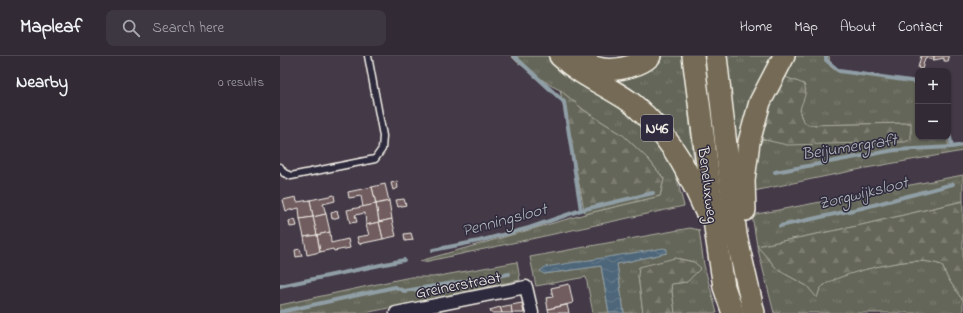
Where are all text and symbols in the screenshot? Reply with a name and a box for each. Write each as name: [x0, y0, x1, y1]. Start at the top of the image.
search box: [106, 10, 386, 46]
text: Mapleaf: [20, 14, 82, 41]
icon: search: [120, 17, 142, 39]
text: Search here: [152, 17, 224, 39]
text: Home: [740, 17, 772, 38]
text: Map: [794, 17, 818, 38]
text: About: [840, 17, 876, 38]
text: Contact: [898, 17, 943, 38]
map controls: [915, 68, 951, 140]
button: +: [915, 68, 951, 104]
text: Nearby: [16, 70, 68, 95]
text: 0 results: [218, 73, 264, 92]
button: −: [915, 104, 951, 140]
road number: N46: [641, 115, 673, 141]
water label: Beijumergraft: [800, 127, 901, 168]
street label: Beneluxweg: [690, 145, 724, 225]
water label: Zorgwijksloot: [816, 170, 913, 218]
water label: Penningsloot: [459, 197, 552, 245]
street label: Greinerstraat: [414, 266, 504, 306]

